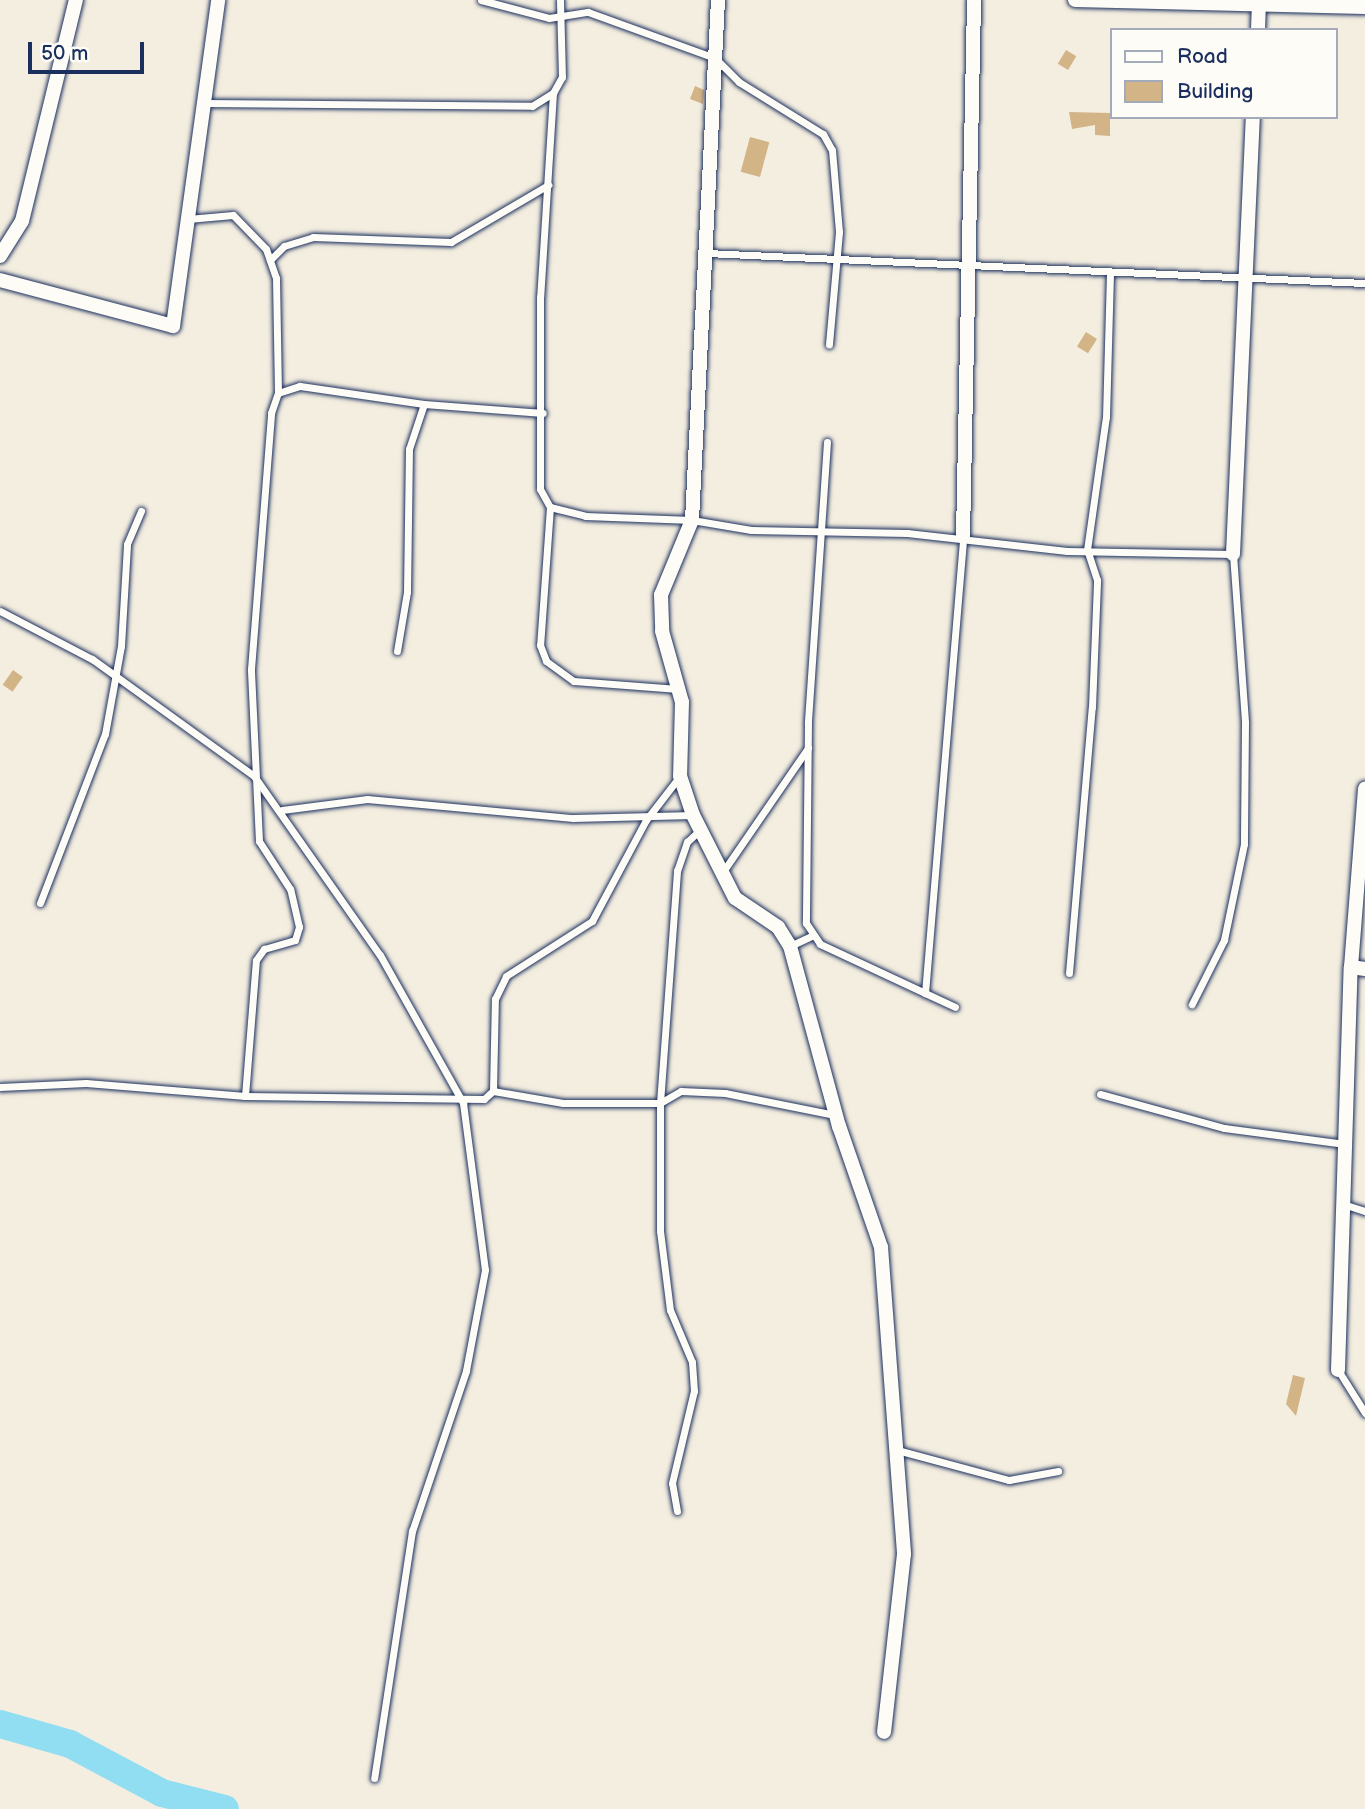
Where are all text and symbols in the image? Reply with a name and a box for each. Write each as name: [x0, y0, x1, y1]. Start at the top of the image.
scale bar: [32, 28, 147, 72]
legend: [1110, 28, 1337, 119]
text: 50 m: [41, 41, 88, 66]
text: Road: [1177, 44, 1228, 69]
text: Building: [1177, 79, 1253, 104]

